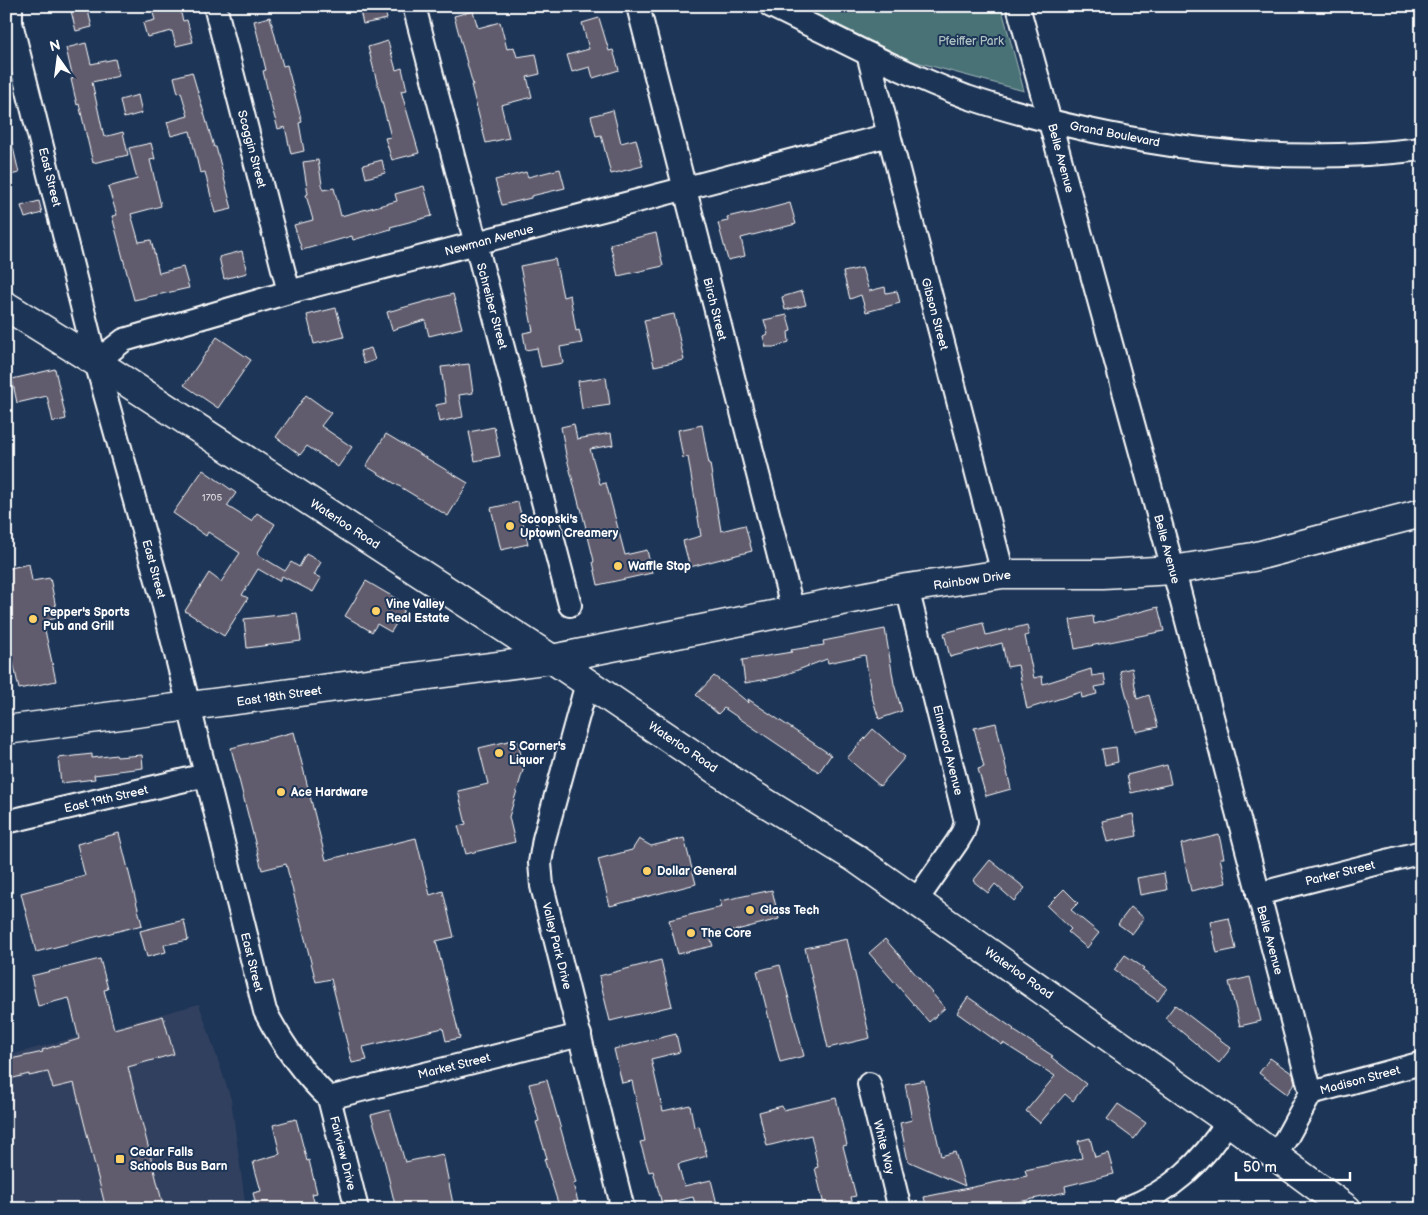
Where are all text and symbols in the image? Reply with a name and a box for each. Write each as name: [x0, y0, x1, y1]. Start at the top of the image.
north arrow: [32, 32, 82, 82]
park label: Pfeiffer Park: [938, 34, 1004, 49]
text: N: [48, 36, 62, 55]
street label: Scoggin Street: [234, 109, 269, 190]
street label: Grand Boulevard: [1069, 118, 1161, 151]
street label: Belle Avenue: [1044, 122, 1077, 194]
street label: East Street: [35, 146, 64, 208]
street label: Newman Avenue: [443, 221, 535, 260]
street label: Schreiber Street: [473, 261, 510, 351]
street label: Birch Street: [699, 276, 730, 342]
street label: Gibson Street: [918, 276, 951, 352]
house number: 1705: [202, 492, 222, 504]
street label: Waterloo Road: [307, 496, 383, 553]
place label: Scoopski's Uptown Creamery: [520, 512, 619, 541]
street label: Belle Avenue: [1150, 513, 1183, 585]
marker: Scoopski's Uptown Creamery: [504, 520, 516, 532]
street label: East Street: [138, 538, 169, 600]
place label: Waffle Stop: [628, 559, 691, 574]
marker: Waffle Stop: [612, 560, 624, 572]
street label: Rainbow Drive: [932, 568, 1012, 593]
place label: Vine Valley Real Estate: [386, 597, 450, 626]
place label: Pepper's Sports Pub and Grill: [43, 605, 130, 634]
marker: Vine Valley Real Estate: [370, 605, 382, 617]
marker: Pepper's Sports Pub and Grill: [27, 613, 39, 625]
street label: East 18th Street: [236, 683, 323, 710]
street label: Elmwood Avenue: [929, 703, 966, 797]
street label: Waterloo Road: [645, 719, 720, 776]
place label: 5 Corner's Liquor: [509, 739, 566, 768]
marker: 5 Corner's Liquor: [493, 747, 505, 759]
street label: East 19th Street: [63, 783, 150, 816]
place label: Ace Hardware: [290, 785, 368, 800]
marker: Ace Hardware: [275, 786, 287, 798]
street label: Parker Street: [1304, 858, 1377, 889]
place label: Dollar General: [657, 864, 737, 879]
marker: Dollar General: [641, 865, 653, 877]
street label: Valley Park Drive: [538, 901, 575, 991]
place label: Glass Tech: [760, 903, 819, 918]
marker: Glass Tech: [744, 904, 756, 916]
street label: Belle Avenue: [1253, 904, 1286, 976]
place label: The Core: [701, 926, 751, 941]
marker: The Core: [685, 927, 697, 939]
street label: East Street: [237, 931, 266, 993]
street label: Waterloo Road: [982, 944, 1056, 1003]
street label: Market Street: [416, 1050, 492, 1083]
street label: Madison Street: [1318, 1063, 1402, 1098]
street label: Fairview Drive: [326, 1114, 359, 1192]
street label: White Way: [870, 1118, 898, 1176]
place label: Cedar Falls Schools Bus Barn: [130, 1145, 228, 1174]
scale bar: [1236, 1150, 1349, 1182]
marker: Cedar Falls Schools Bus Barn: [114, 1153, 126, 1165]
text: 50 m: [1243, 1158, 1277, 1177]

